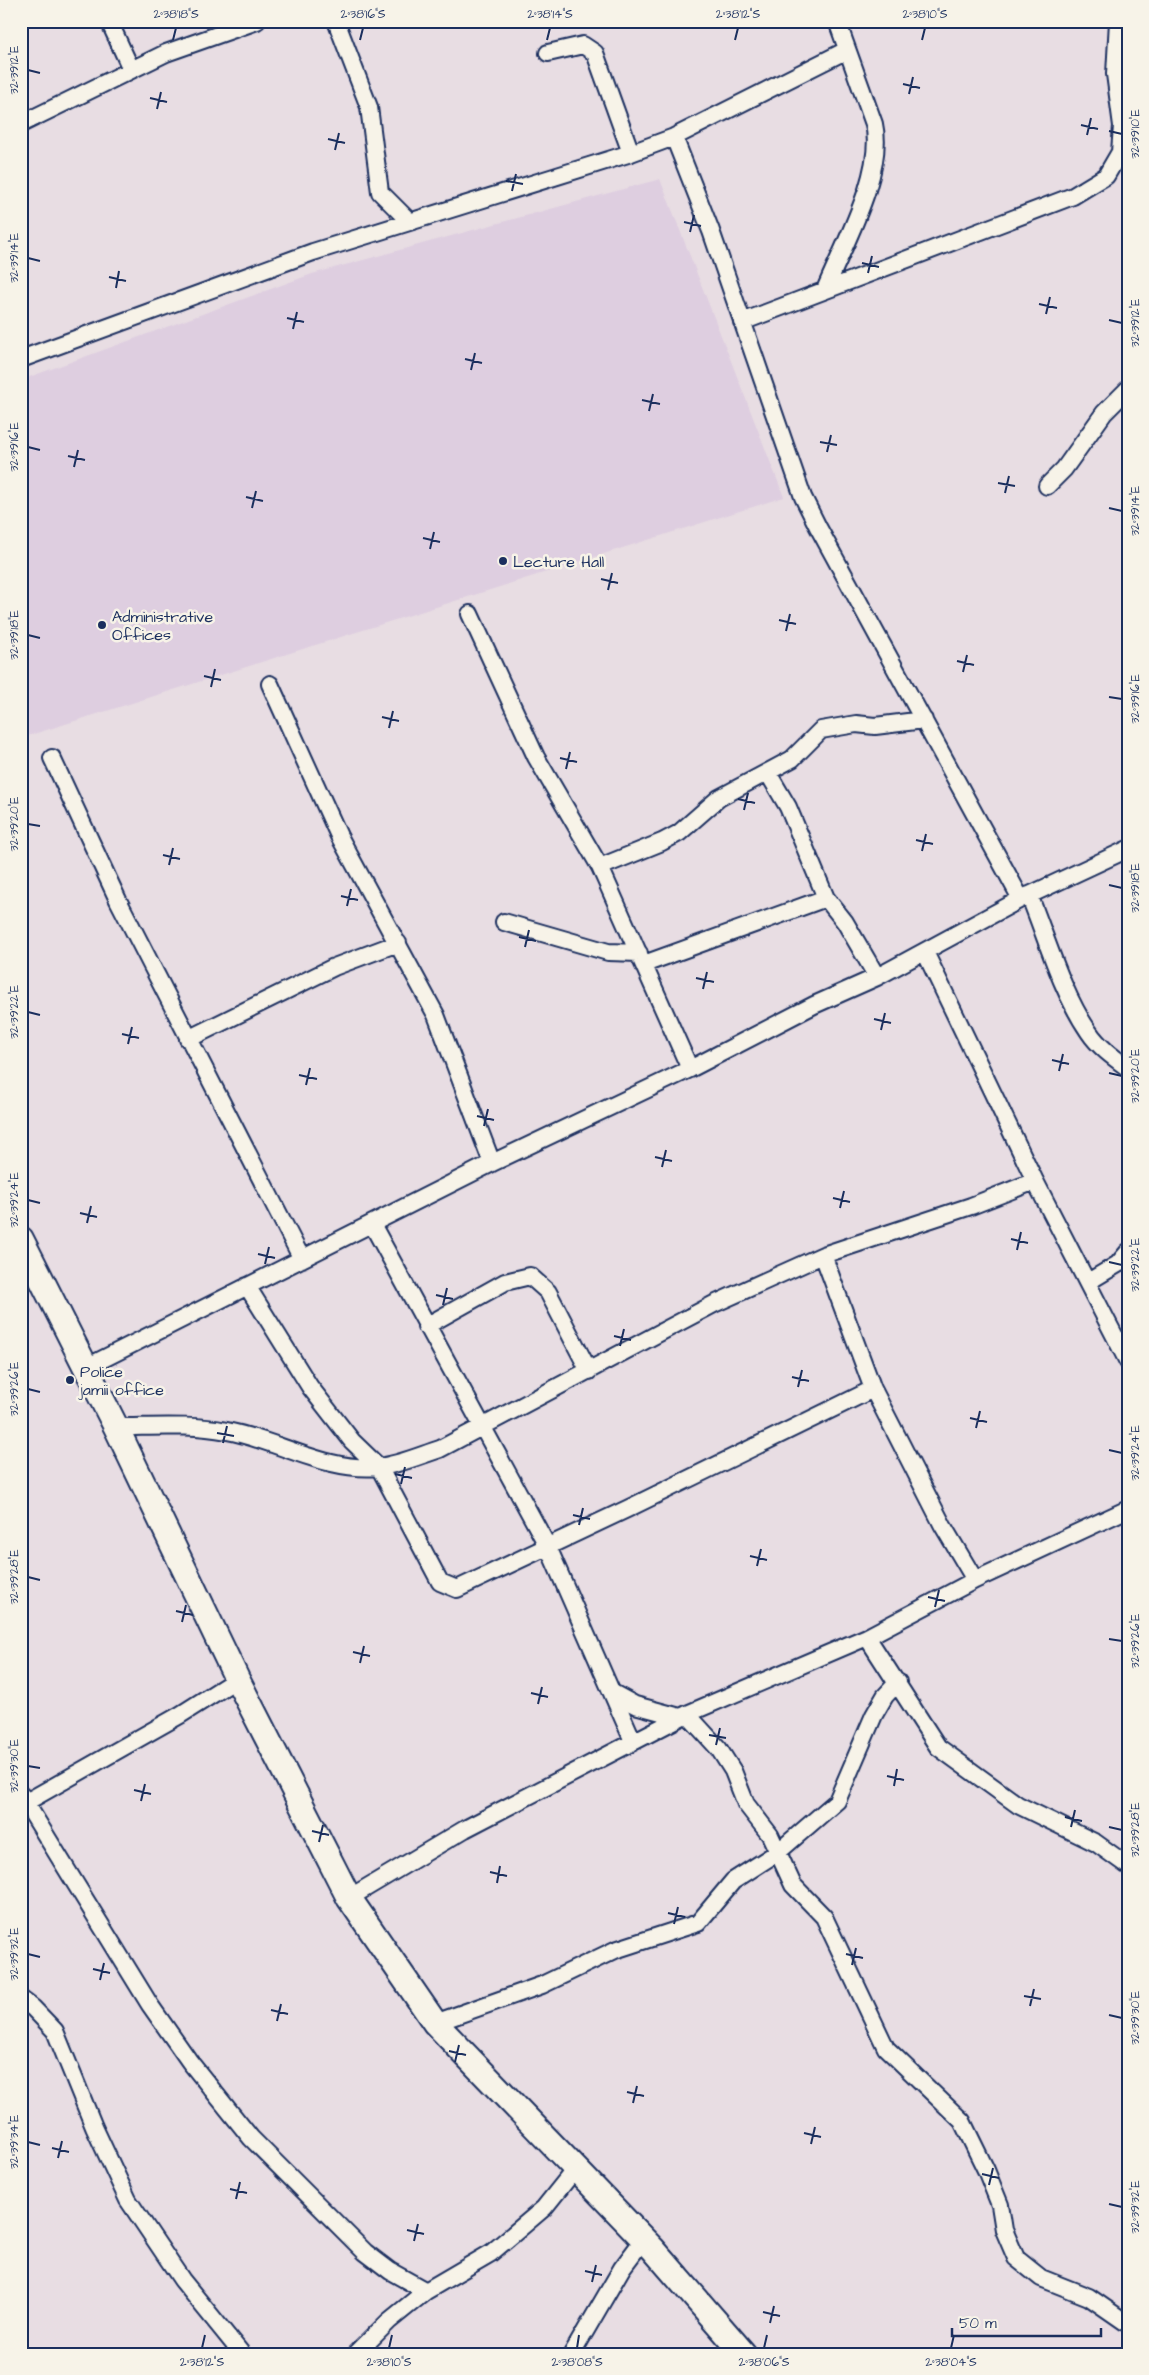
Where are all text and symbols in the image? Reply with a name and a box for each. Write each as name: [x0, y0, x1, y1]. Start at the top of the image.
text: 2°38'18"S: [153, 6, 199, 23]
text: 2°38'16"S: [341, 6, 386, 23]
text: 2°38'14"S: [527, 6, 573, 23]
text: 2°38'12"S: [716, 6, 760, 23]
text: 2°38'10"S: [903, 6, 948, 23]
text: 32°39'12"E: [6, 46, 23, 94]
text: 32°39'10"E: [1127, 109, 1144, 159]
text: 32°39'14"E: [6, 233, 23, 283]
text: 32°39'12"E: [1127, 299, 1144, 347]
text: 32°39'16"E: [6, 422, 23, 472]
text: 32°39'14"E: [1127, 486, 1144, 536]
place label: Lecture Hall: [513, 551, 604, 573]
marker: Lecture Hall: [497, 555, 509, 567]
place label: Administrative Offices: [112, 606, 213, 646]
text: 32°39'18"E: [6, 610, 23, 660]
marker: Administrative Offices: [96, 619, 108, 631]
text: 32°39'16"E: [1127, 674, 1144, 724]
text: 32°39'20"E: [6, 797, 23, 851]
text: 32°39'18"E: [1127, 863, 1144, 913]
text: 32°39'22"E: [6, 985, 23, 1039]
text: 32°39'20"E: [1127, 1049, 1144, 1103]
text: 32°39'24"E: [6, 1172, 23, 1228]
text: 32°39'22"E: [1127, 1238, 1144, 1292]
place label: Police jamii office: [78, 1361, 164, 1401]
text: 32°39'26"E: [6, 1362, 23, 1416]
marker: Police jamii office: [64, 1374, 76, 1386]
text: 32°39'24"E: [1127, 1425, 1144, 1481]
text: 32°39'28"E: [6, 1549, 23, 1605]
text: 32°39'26"E: [1127, 1614, 1144, 1668]
text: 32°39'30"E: [6, 1739, 23, 1793]
text: 32°39'28"E: [1127, 1802, 1144, 1858]
text: 32°39'32"E: [6, 1927, 23, 1981]
text: 32°39'30"E: [1127, 1991, 1144, 2045]
text: 32°39'34"E: [6, 2115, 23, 2169]
text: 32°39'32"E: [1127, 2180, 1144, 2234]
scale bar: [952, 2305, 1100, 2337]
text: 50 m: [959, 2313, 997, 2334]
text: 2°38'12"S: [180, 2354, 224, 2371]
text: 2°38'10"S: [367, 2354, 412, 2371]
text: 2°38'08"S: [551, 2354, 603, 2371]
text: 2°38'06"S: [739, 2354, 790, 2371]
text: 2°38'04"S: [925, 2354, 977, 2371]

